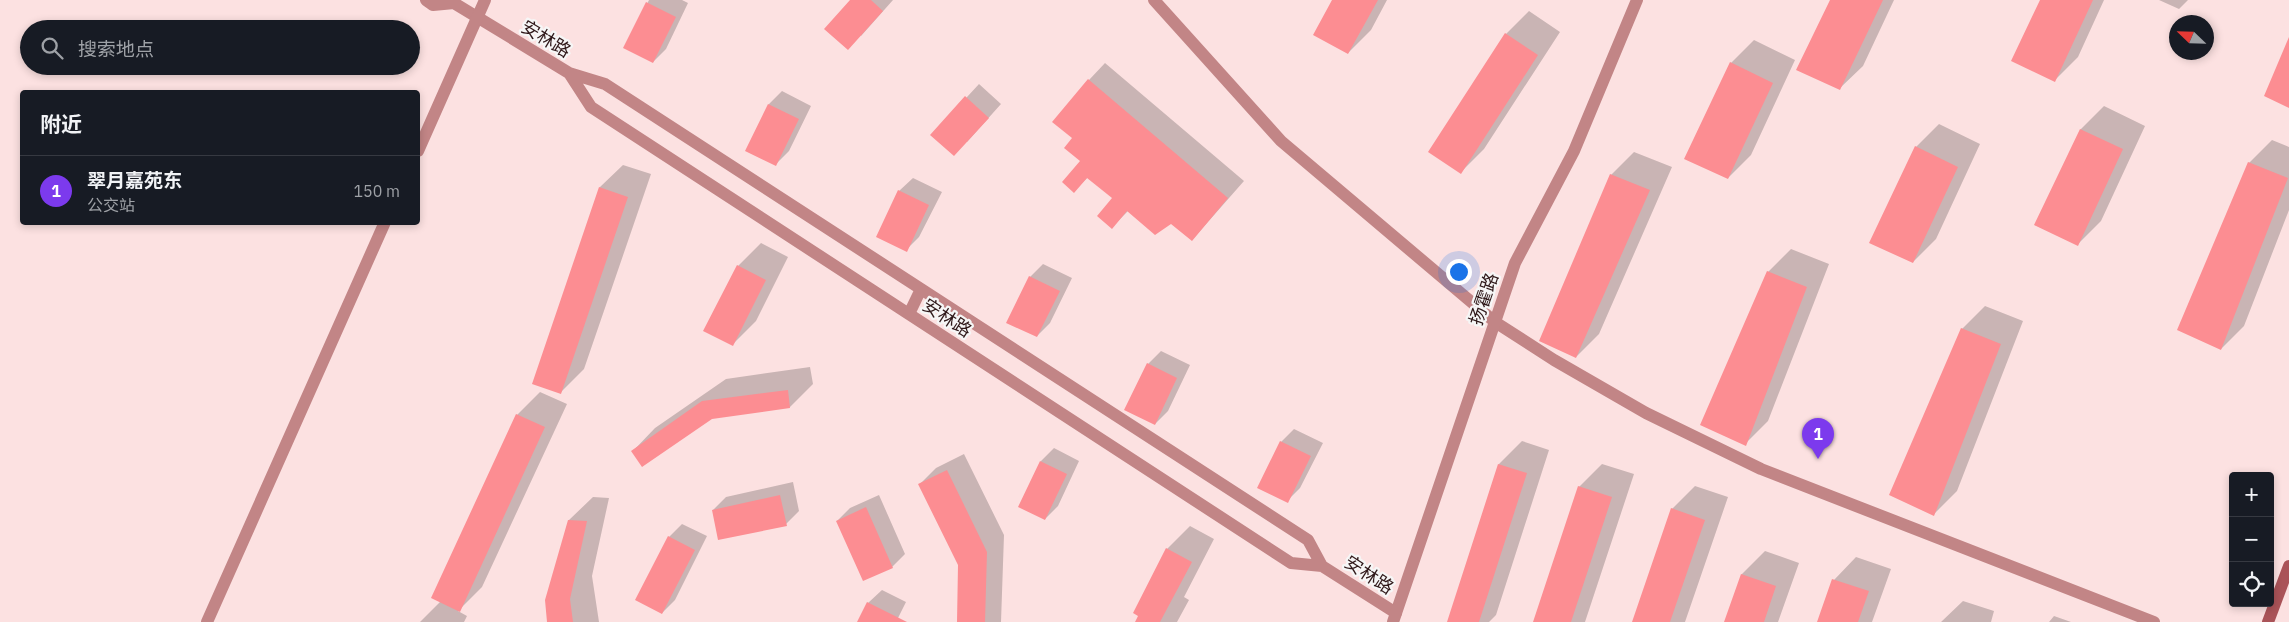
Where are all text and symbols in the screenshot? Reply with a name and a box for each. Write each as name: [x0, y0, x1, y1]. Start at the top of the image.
street label: 安林路: [517, 15, 575, 62]
north arrow: [2169, 15, 2214, 60]
search box: [20, 20, 420, 75]
icon: search: [38, 34, 66, 62]
text: 搜索地点: [78, 37, 154, 61]
text: 附近: [40, 110, 82, 138]
text: 翠月嘉苑东: [87, 168, 182, 192]
text: 1: [51, 181, 61, 201]
text: 150 m: [353, 181, 400, 201]
text: 公交站: [87, 195, 135, 215]
your location: [1446, 259, 1472, 285]
street label: 扬霍路: [1464, 270, 1503, 328]
street label: 安林路: [918, 293, 976, 342]
pin: 1: [1802, 418, 1834, 459]
map controls: [2229, 472, 2274, 607]
button: +: [2229, 472, 2274, 517]
button: −: [2229, 517, 2274, 562]
street label: 安林路: [1340, 550, 1398, 599]
button: locate: [2229, 562, 2274, 607]

